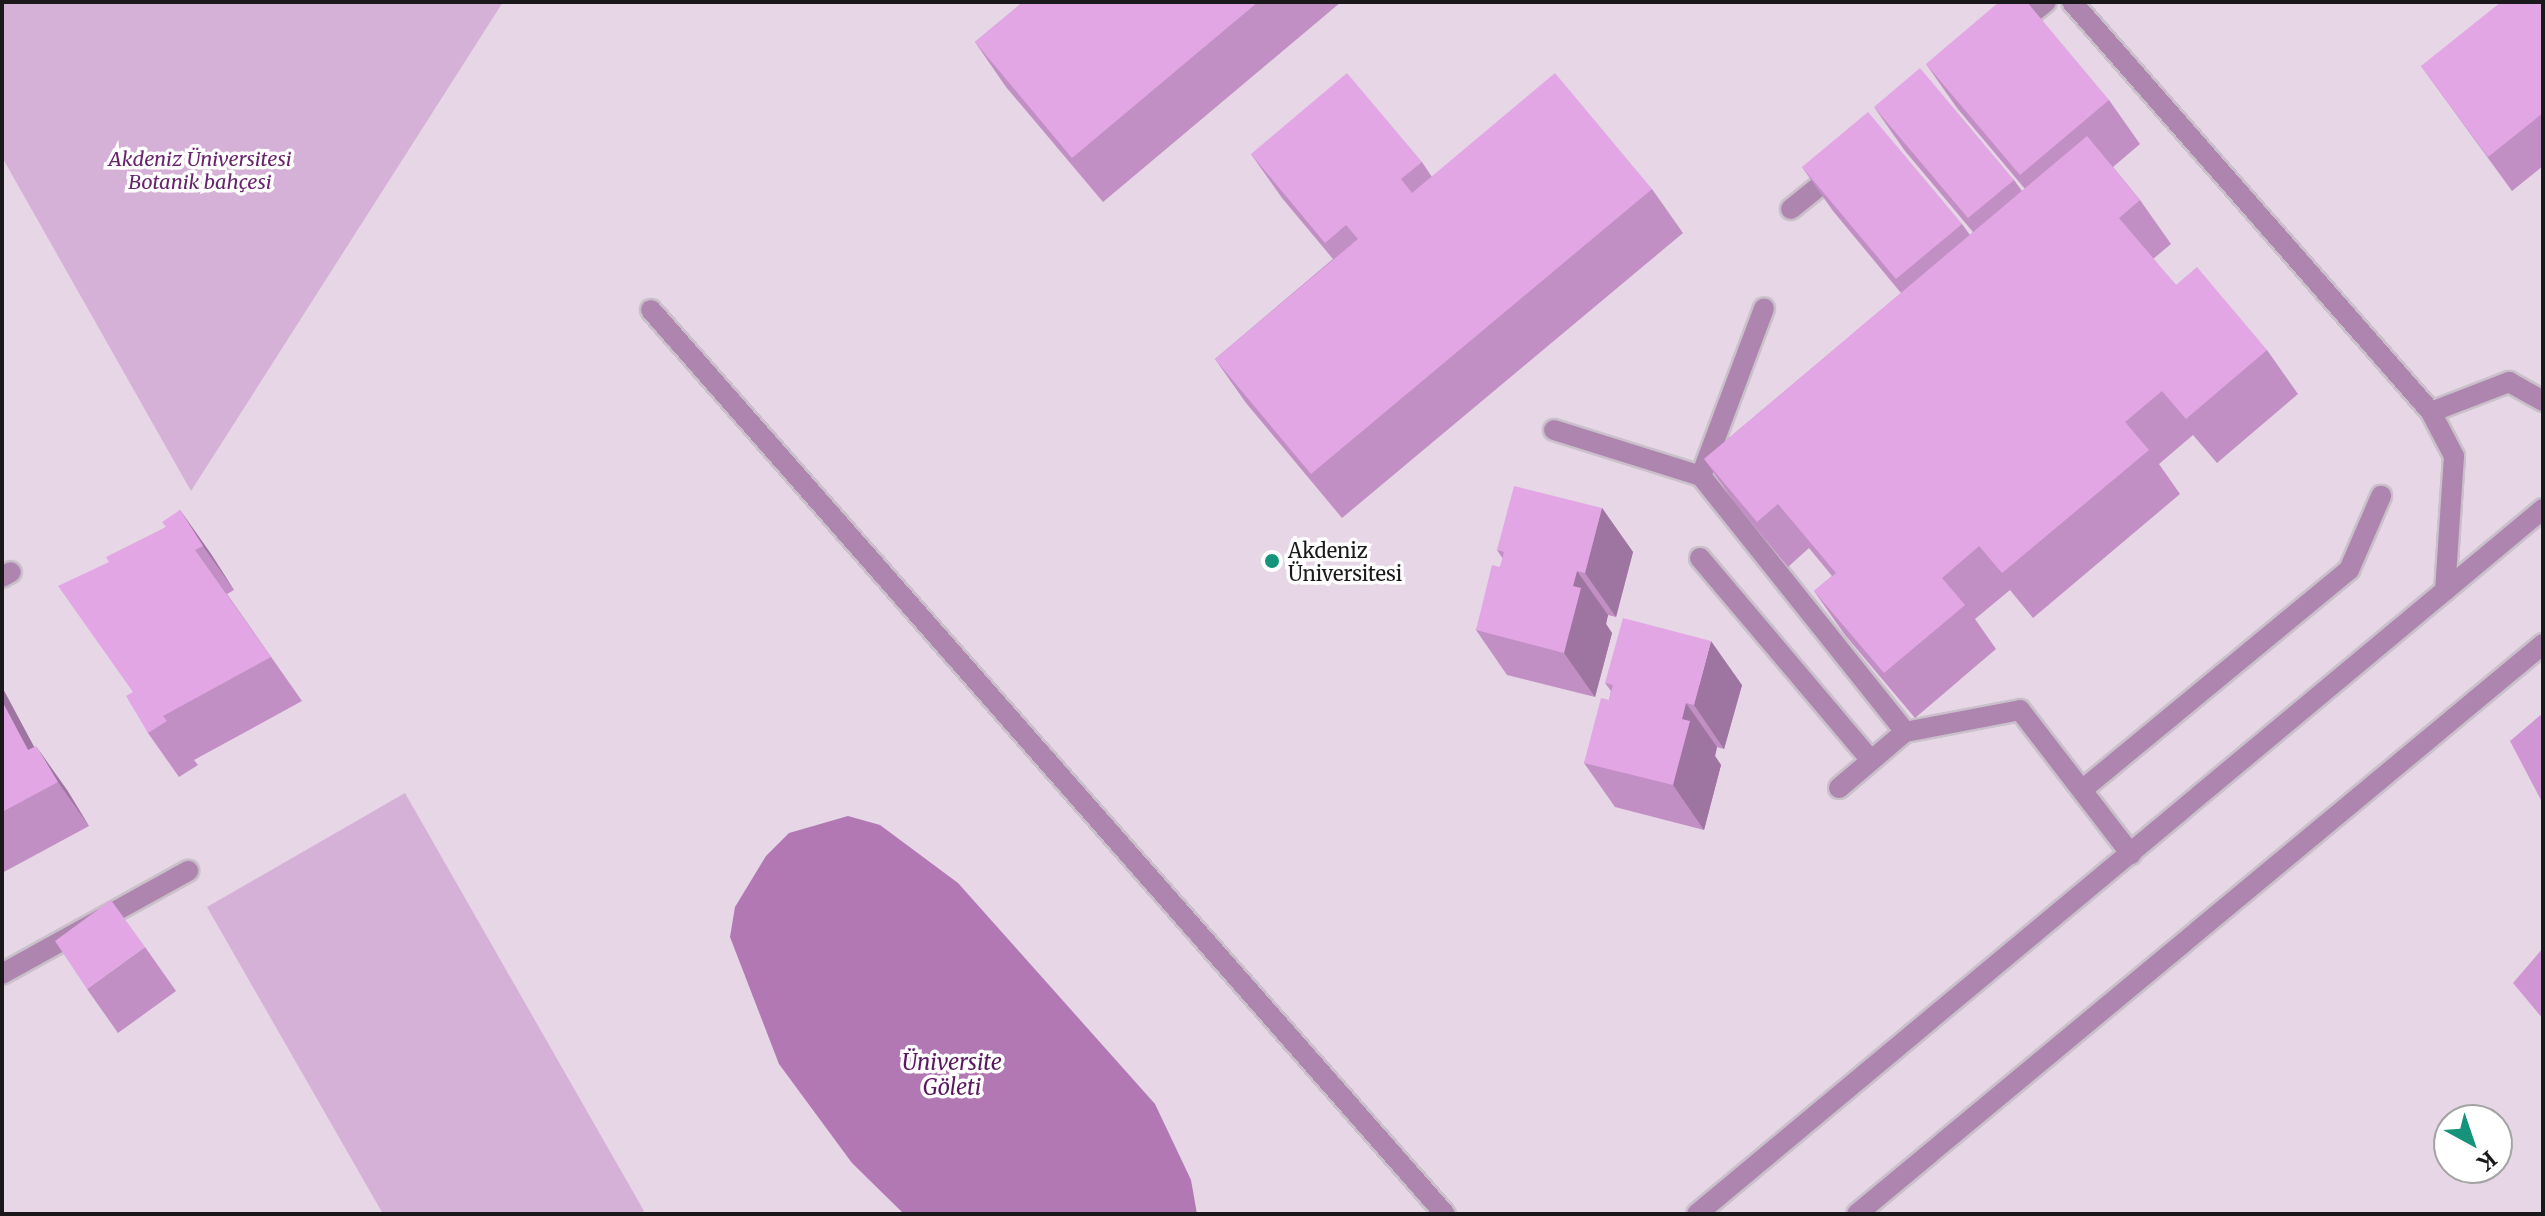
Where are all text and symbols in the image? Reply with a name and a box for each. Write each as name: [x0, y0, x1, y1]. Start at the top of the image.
park label: Akdeniz Üniversitesi Botanik bahçesi: [108, 147, 292, 194]
place label: Akdeniz Üniversitesi: [1288, 538, 1402, 585]
marker: Akdeniz Üniversitesi: [1263, 552, 1281, 570]
water label: Üniversite Göleti: [902, 1049, 1002, 1100]
north arrow: [2433, 1104, 2513, 1184]
text: K: [2472, 1145, 2502, 1177]

